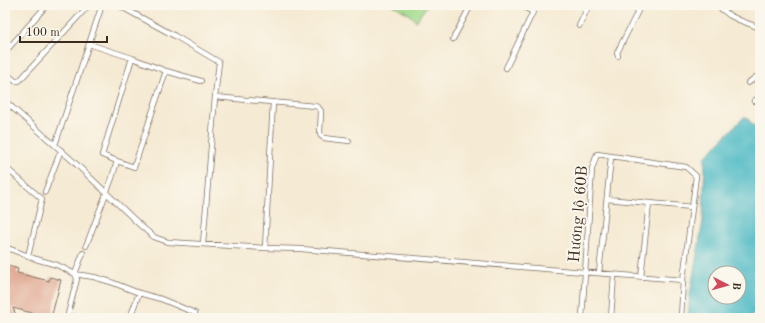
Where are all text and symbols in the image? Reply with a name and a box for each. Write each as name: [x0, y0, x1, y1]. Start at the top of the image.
scale bar: [20, 18, 107, 44]
text: 100 m: [26, 27, 60, 39]
street label: Hương lộ 60B: [567, 165, 591, 263]
north arrow: [707, 265, 747, 305]
text: B: [730, 281, 741, 291]

